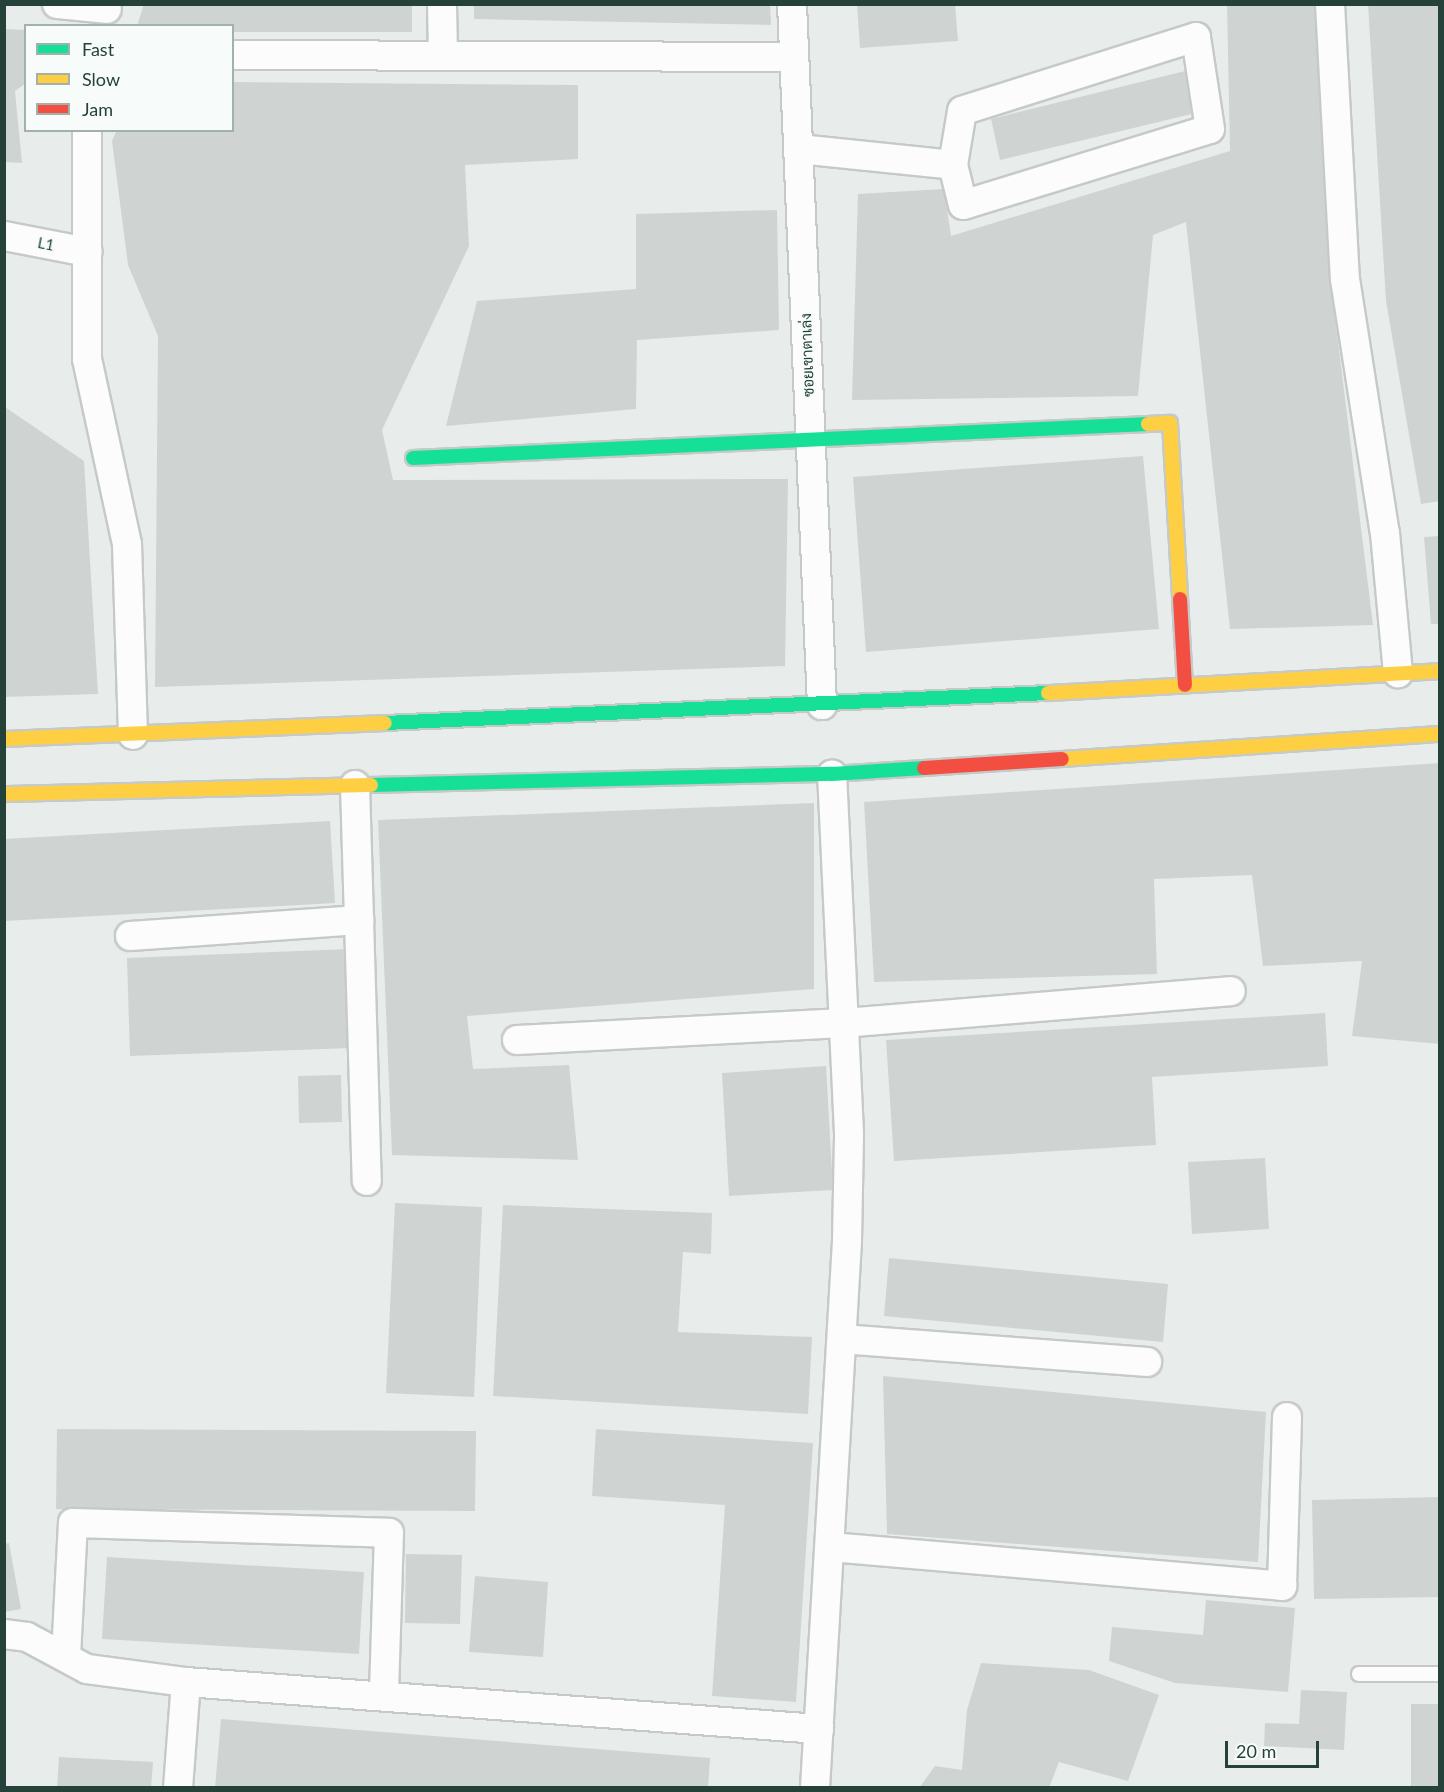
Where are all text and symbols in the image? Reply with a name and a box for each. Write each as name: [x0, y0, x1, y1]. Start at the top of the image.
legend: [24, 24, 234, 132]
text: Fast: [82, 38, 114, 60]
text: Slow: [82, 68, 120, 90]
text: Jam: [82, 98, 113, 120]
street label: L1: [36, 234, 56, 254]
street label: ซอยเขาตาเล่ง: [797, 313, 817, 397]
scale bar: [1228, 1729, 1322, 1767]
text: 20 m: [1236, 1740, 1276, 1762]

